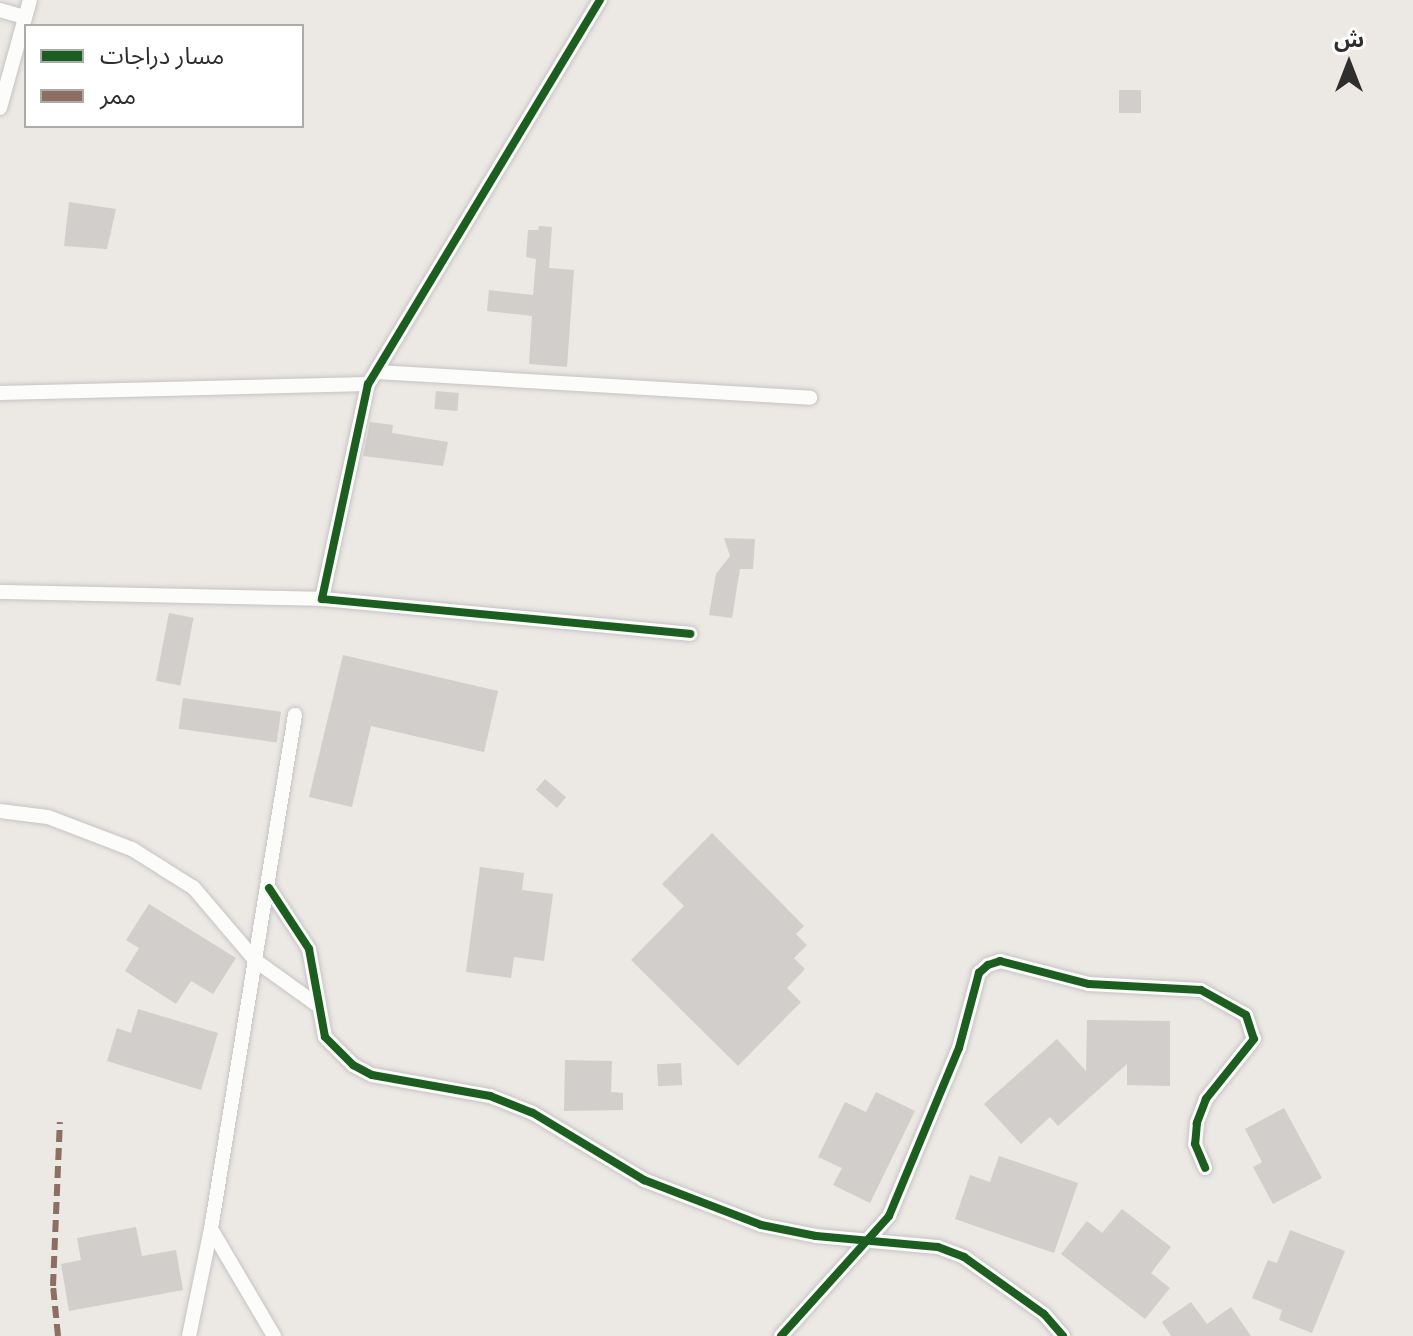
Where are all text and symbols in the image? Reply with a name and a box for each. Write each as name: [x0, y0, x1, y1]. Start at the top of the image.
legend: [24, 24, 304, 128]
north arrow: [1309, 24, 1389, 104]
text: ش: [1334, 26, 1364, 53]
text: مسار دراجات: [100, 41, 224, 71]
text: ممر: [100, 81, 136, 111]

